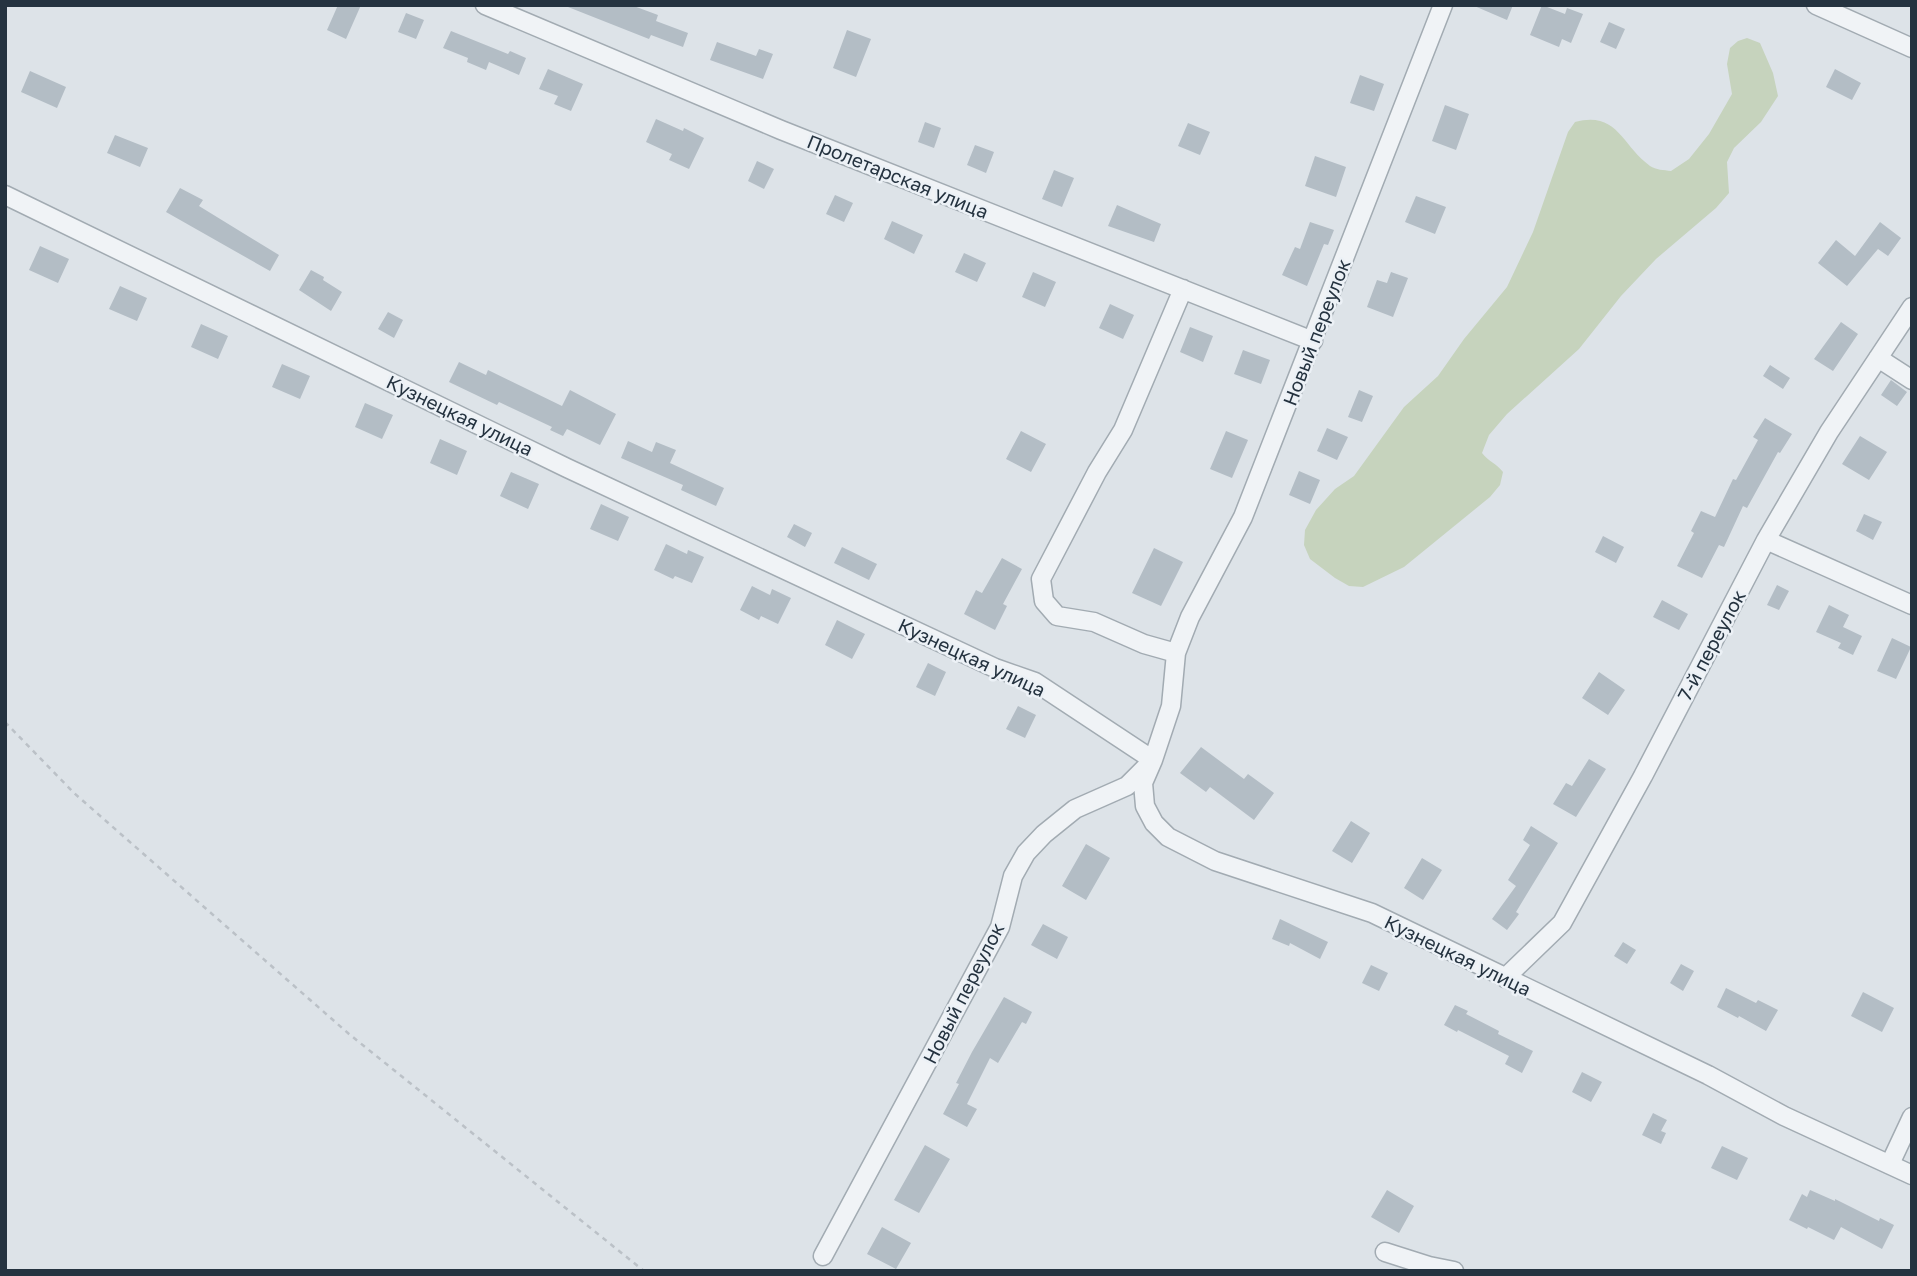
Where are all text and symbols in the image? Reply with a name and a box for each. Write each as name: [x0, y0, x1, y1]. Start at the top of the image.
street label: Пролетарская улица: [804, 129, 992, 223]
street label: Новый переулок: [1277, 255, 1355, 409]
street label: Кузнецкая улица: [383, 370, 537, 460]
street label: 7-й переулок: [1672, 586, 1750, 704]
street label: Кузнецкая улица: [895, 613, 1049, 701]
street label: Кузнецкая улица: [1381, 910, 1535, 1000]
street label: Новый переулок: [918, 919, 1009, 1067]

